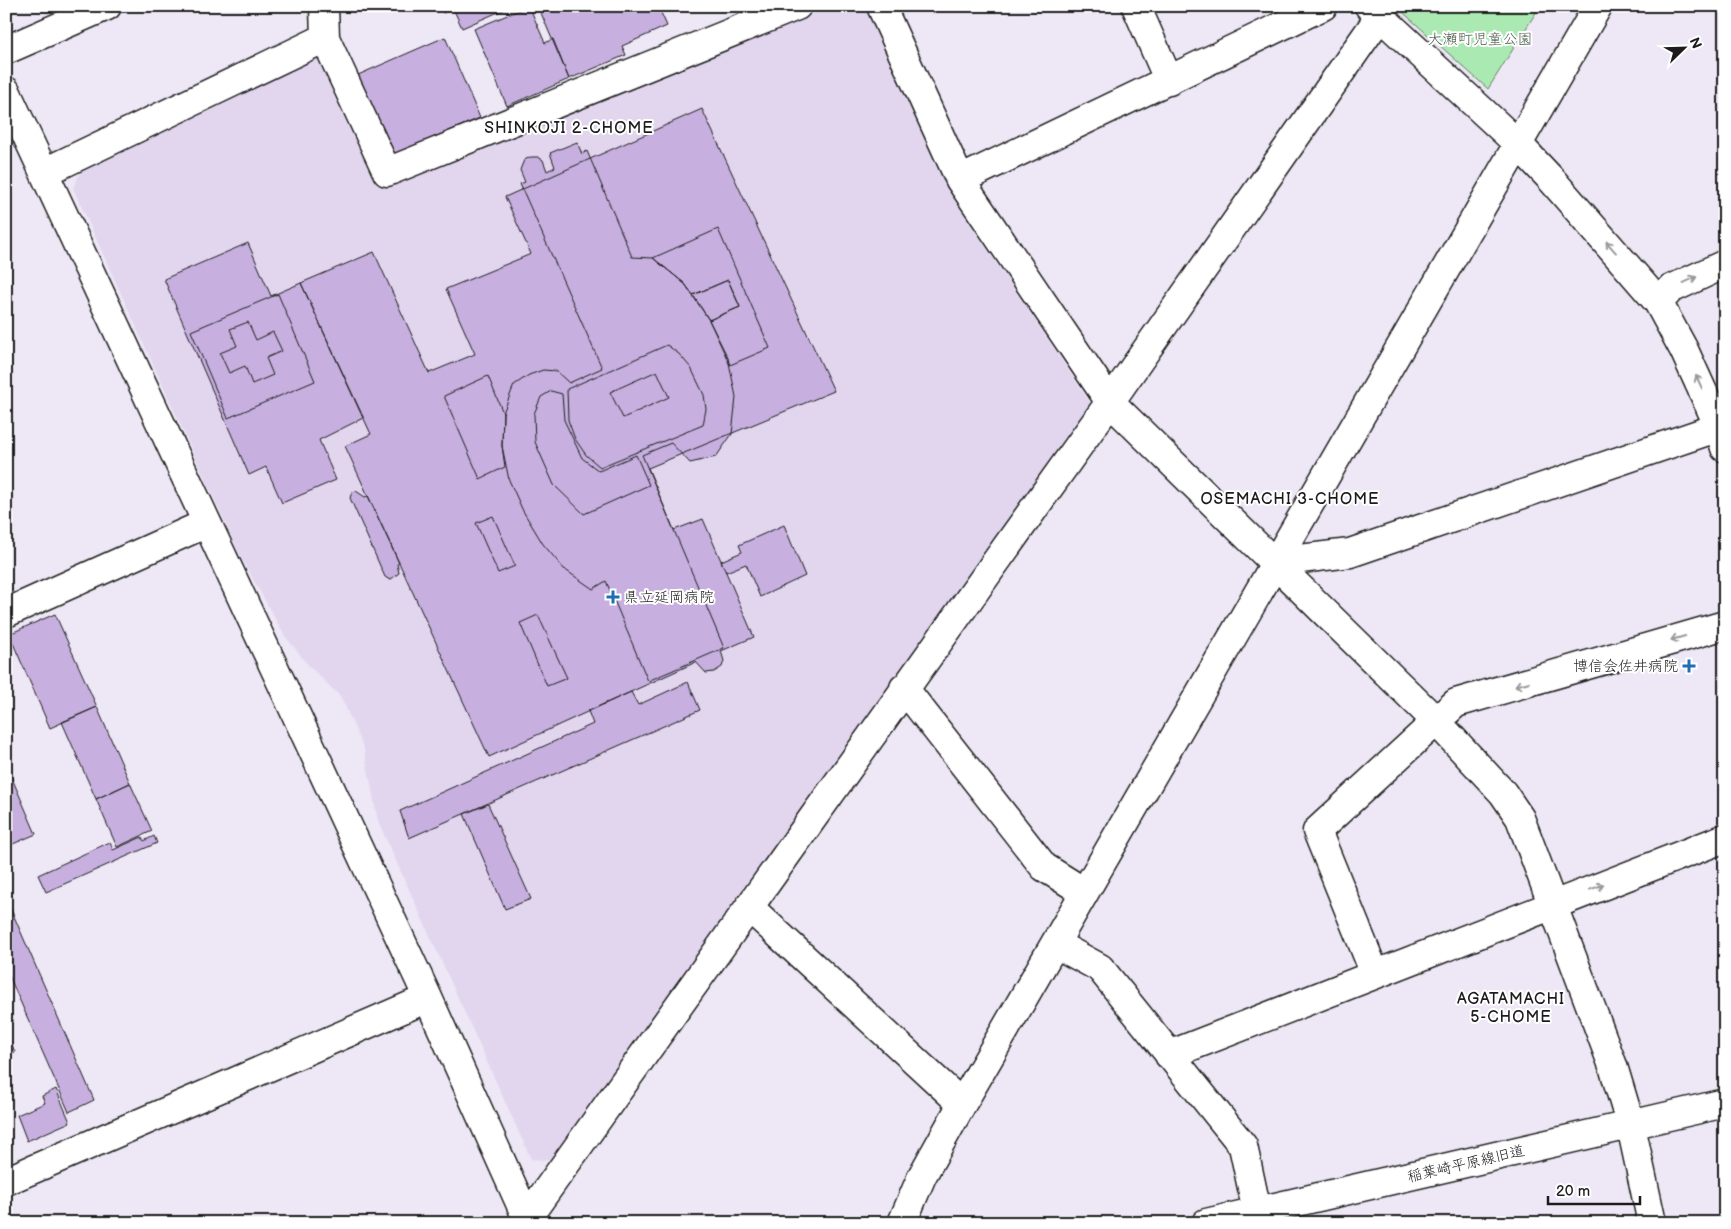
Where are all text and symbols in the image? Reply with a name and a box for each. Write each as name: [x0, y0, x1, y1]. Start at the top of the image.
north arrow: [1658, 22, 1708, 72]
park label: 大瀬町児童公園: [1427, 30, 1533, 49]
text: N: [1686, 35, 1705, 51]
district label: SHINKOJI 2-CHOME: [484, 119, 654, 138]
one-way arrow: [1605, 241, 1617, 254]
one-way arrow: [1682, 275, 1697, 285]
one-way arrow: [1694, 375, 1703, 390]
district label: OSEMACHI 3-CHOME: [1200, 490, 1380, 509]
place label: 県立延岡病院: [624, 588, 714, 607]
marker: 県立延岡病院: [606, 590, 620, 604]
one-way arrow: [1670, 634, 1686, 644]
place label: 博信会佐井病院: [1573, 657, 1678, 676]
marker: 博信会佐井病院: [1682, 659, 1696, 673]
one-way arrow: [1514, 679, 1530, 689]
one-way arrow: [1589, 882, 1604, 891]
district label: AGATAMACHI 5-CHOME: [1457, 990, 1565, 1027]
street label: 稲葉崎平原線旧道: [1405, 1141, 1527, 1187]
scale bar: [1548, 1174, 1641, 1206]
text: 20 m: [1556, 1182, 1590, 1201]

